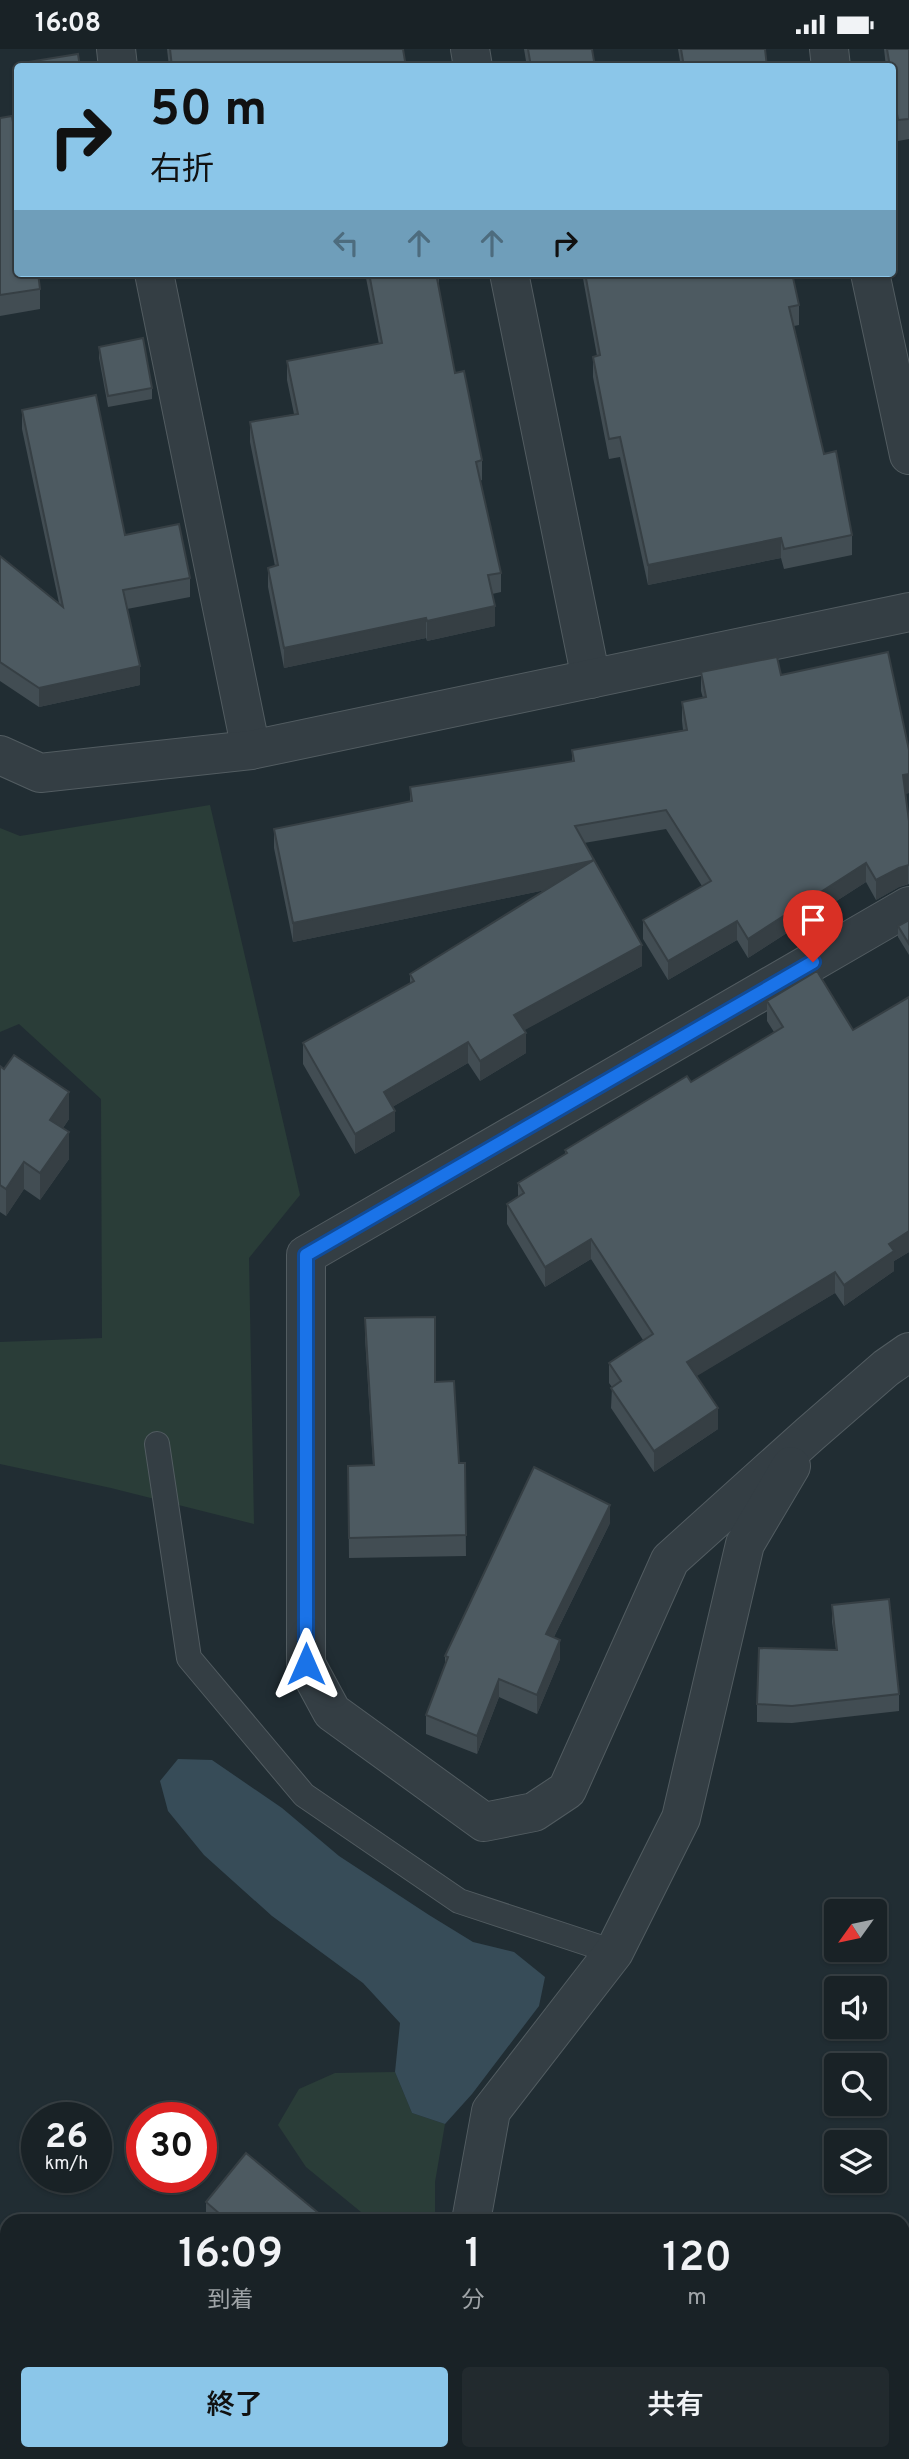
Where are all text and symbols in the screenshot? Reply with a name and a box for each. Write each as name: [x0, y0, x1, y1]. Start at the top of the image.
text: 16:08: [35, 8, 101, 41]
text: 50 m: [150, 81, 267, 143]
icon: right: [35, 91, 126, 182]
text: 右折: [150, 151, 214, 191]
icon: left: [327, 224, 365, 262]
icon: ahead: [400, 224, 438, 262]
icon: ahead: [473, 224, 511, 262]
icon: right: [546, 224, 584, 262]
pin: [783, 890, 843, 962]
icon: arrive: [794, 901, 832, 939]
position arrow: [269, 1627, 343, 1701]
north arrow: [824, 1899, 887, 1962]
map controls: [824, 1899, 887, 2193]
button: sound: [824, 1976, 887, 2039]
button: search: [824, 2053, 887, 2116]
speed limit sign: 30: [126, 2102, 217, 2193]
text: 26: [45, 2116, 88, 2160]
button: layers: [824, 2130, 887, 2193]
text: km/h: [45, 2153, 88, 2176]
text: 16:09: [178, 2229, 283, 2282]
text: 1: [464, 2229, 481, 2282]
text: 120: [662, 2233, 732, 2286]
text: m: [687, 2284, 707, 2313]
text: 到着: [208, 2287, 254, 2316]
text: 分: [461, 2287, 484, 2316]
button: 終了: [21, 2367, 448, 2447]
button: 共有: [462, 2367, 889, 2447]

